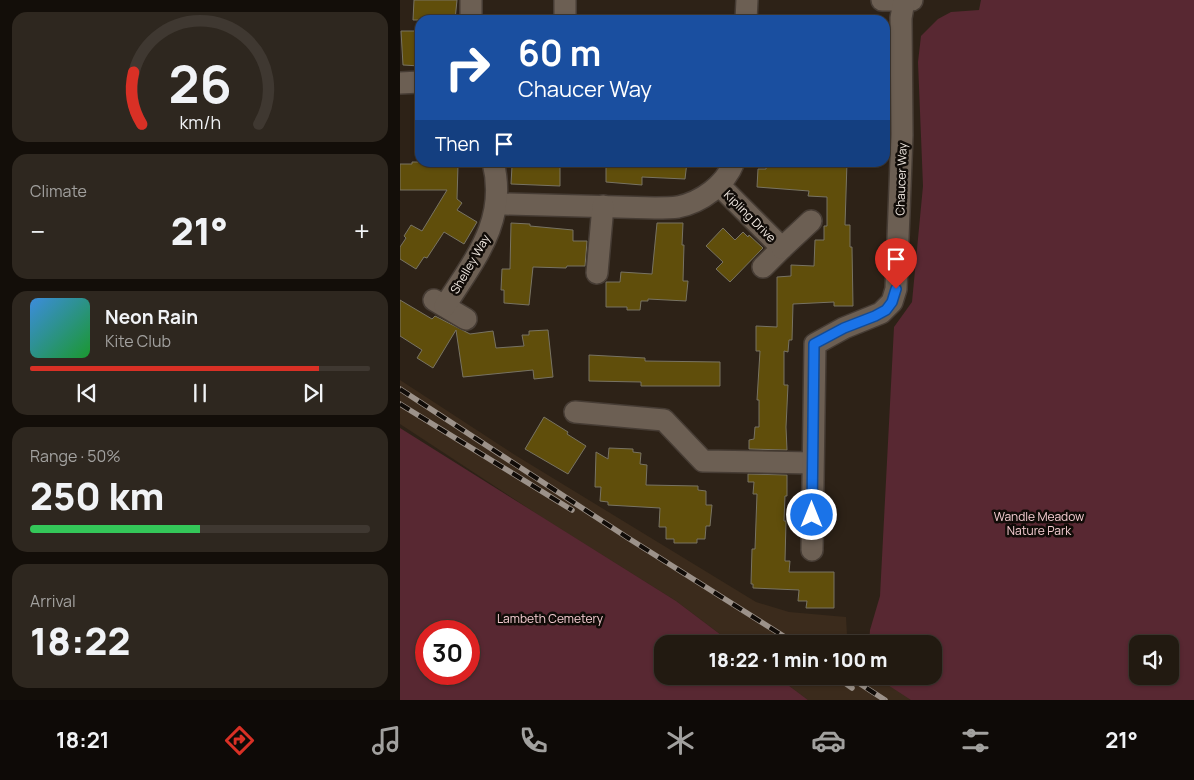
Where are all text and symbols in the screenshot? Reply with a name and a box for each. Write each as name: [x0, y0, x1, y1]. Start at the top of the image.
text: 60 m: [518, 29, 601, 77]
icon: right: [435, 35, 500, 100]
text: 26: [168, 48, 232, 119]
text: Chaucer Way: [518, 74, 652, 104]
text: km/h: [179, 110, 221, 134]
icon: arrive: [490, 130, 518, 158]
text: Then: [435, 131, 480, 157]
street label: Chaucer Way: [891, 142, 911, 216]
text: Climate: [30, 180, 87, 202]
street label: Kipling Drive: [720, 186, 780, 246]
text: 21°: [171, 204, 228, 256]
text: −: [30, 212, 45, 250]
text: +: [354, 212, 370, 250]
street label: Shelley Way: [446, 231, 494, 297]
pin: [875, 238, 917, 289]
icon: arrive: [882, 245, 910, 273]
text: Neon Rain: [105, 304, 198, 330]
text: Kite Club: [105, 330, 171, 352]
icon: previous: [73, 379, 101, 407]
icon: pause: [186, 379, 214, 407]
icon: next: [299, 379, 327, 407]
text: Range · 50%: [30, 445, 121, 467]
text: 250 km: [30, 469, 164, 521]
position arrow: [785, 488, 837, 540]
park label: Wandle Meadow Nature Park: [994, 508, 1084, 539]
text: Arrival: [30, 590, 76, 612]
park label: Lambeth Cemetery: [497, 610, 604, 627]
text: 18:22: [30, 614, 130, 666]
speed limit sign: 30: [415, 620, 480, 685]
map controls: [1129, 635, 1179, 685]
button: sound: [1129, 635, 1179, 685]
text: 18:22 · 1 min · 100 m: [708, 647, 888, 673]
icon: directions: [222, 723, 257, 758]
icon: music: [369, 723, 404, 758]
icon: phone: [516, 723, 551, 758]
icon: climate: [663, 723, 698, 758]
icon: car: [811, 723, 846, 758]
icon: filters: [958, 723, 993, 758]
text: 18:21: [56, 725, 110, 755]
text: 21°: [1105, 725, 1138, 755]

